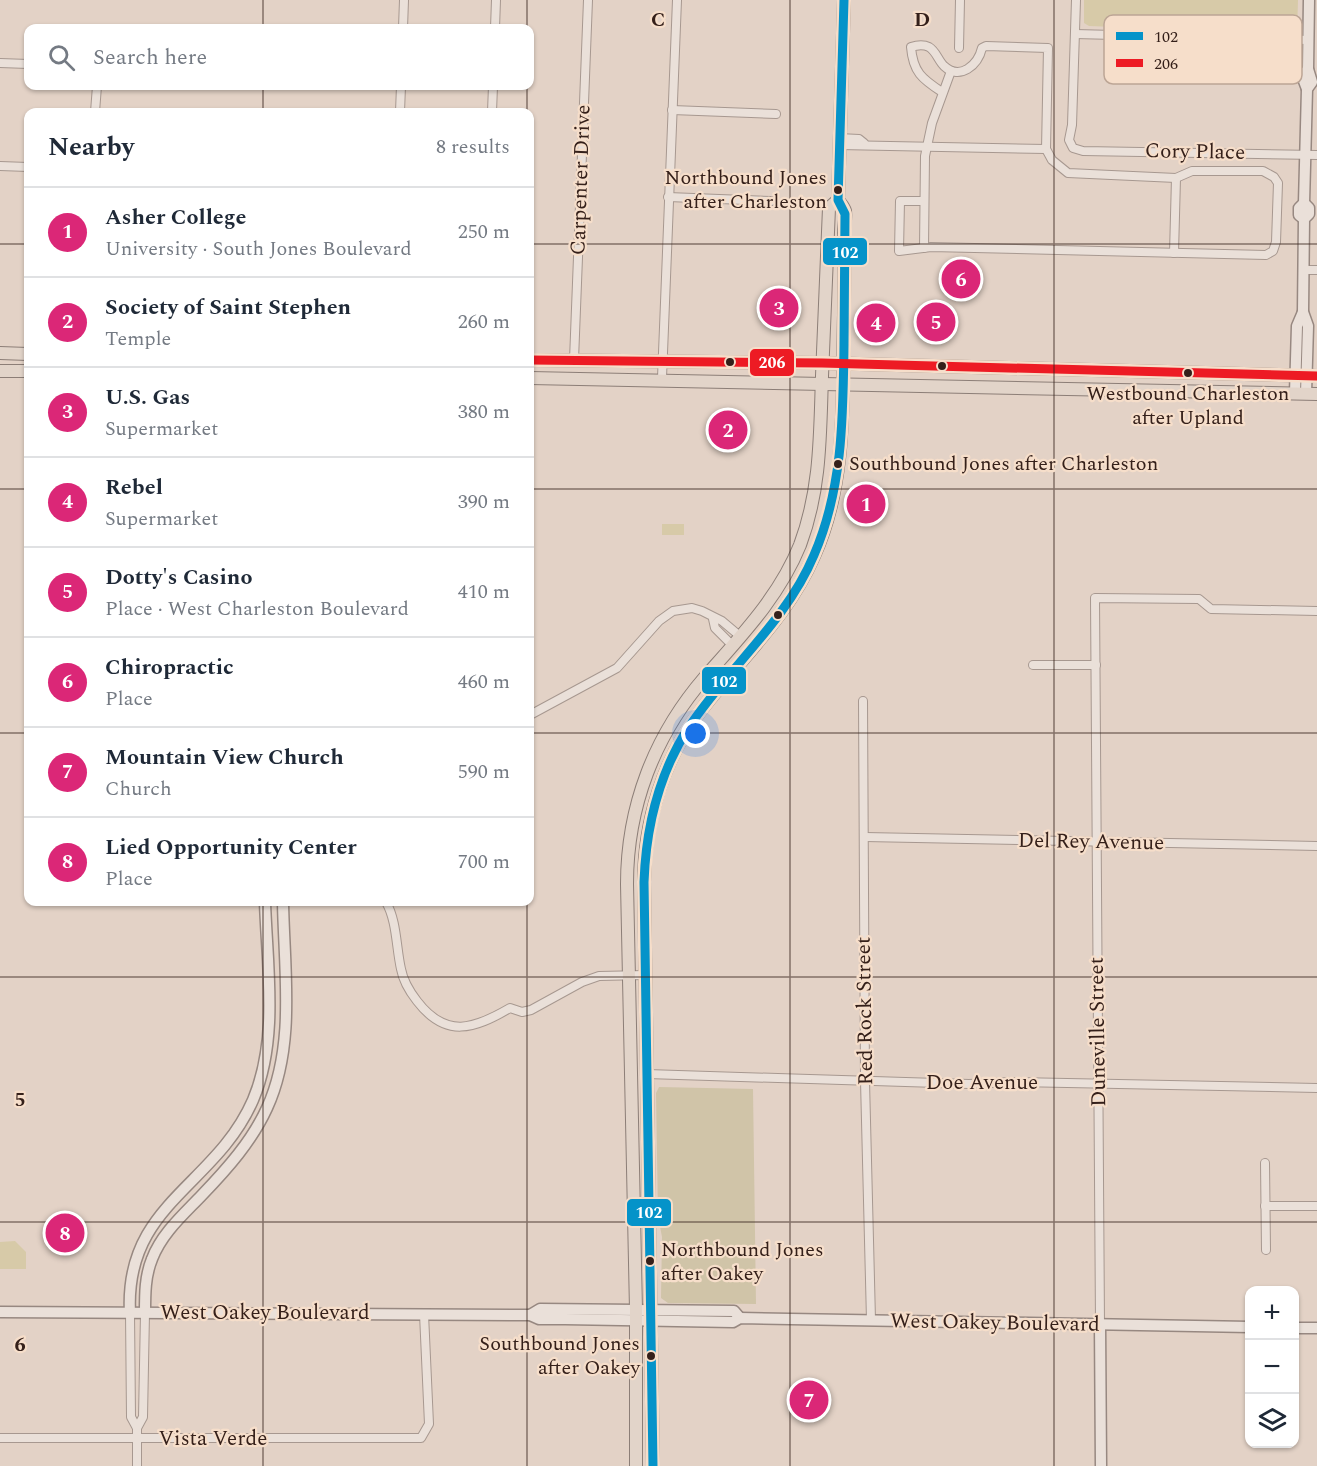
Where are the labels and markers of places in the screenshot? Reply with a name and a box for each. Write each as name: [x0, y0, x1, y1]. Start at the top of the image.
place label: Northbound Jones after Charleston: [664, 163, 827, 217]
marker: Northbound Jones after Charleston: [832, 184, 844, 196]
pin: 6: [942, 256, 980, 302]
pin: 3: [760, 286, 798, 330]
pin: 4: [856, 300, 896, 346]
pin: 5: [916, 300, 956, 344]
unlabelled marker: [724, 356, 736, 368]
unlabelled marker: [936, 360, 948, 372]
marker: Westbound Charleston after Upland: [1182, 367, 1194, 379]
place label: Westbound Charleston after Upland: [1087, 379, 1289, 433]
pin: 2: [708, 408, 748, 452]
place label: Southbound Jones after Charleston: [849, 449, 1158, 479]
marker: Southbound Jones after Charleston: [832, 458, 844, 470]
pin: 1: [846, 482, 886, 526]
unlabelled marker: [772, 609, 784, 621]
pin: 8: [46, 1210, 84, 1256]
place label: Northbound Jones after Oakey: [661, 1235, 824, 1289]
marker: Northbound Jones after Oakey: [644, 1255, 656, 1267]
place label: Southbound Jones after Oakey: [479, 1329, 641, 1383]
marker: Southbound Jones after Oakey: [645, 1350, 657, 1362]
pin: 7: [790, 1378, 828, 1422]

